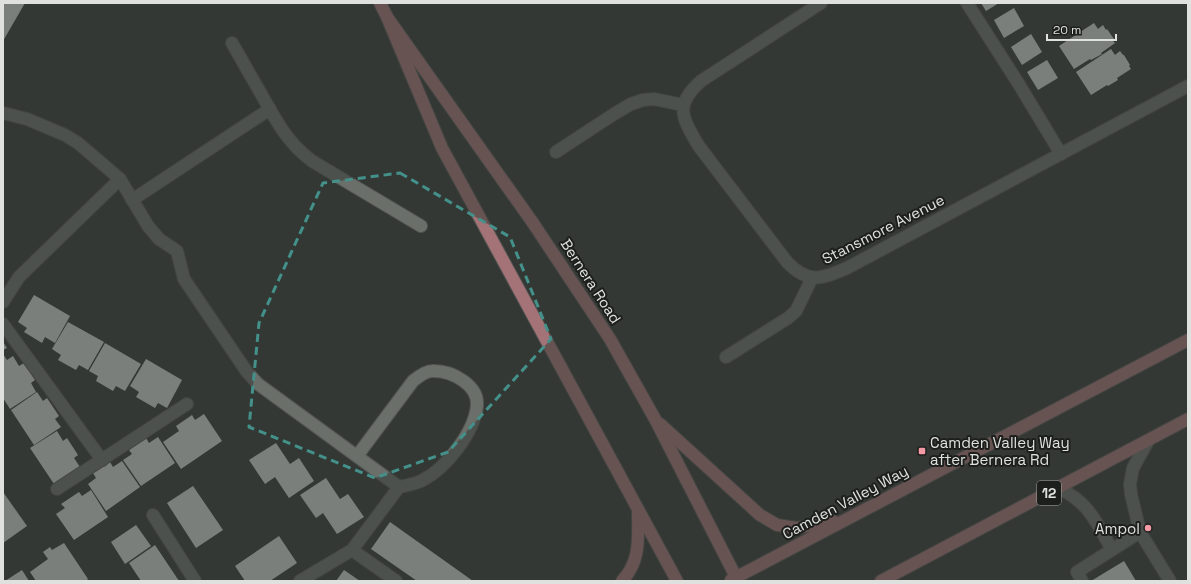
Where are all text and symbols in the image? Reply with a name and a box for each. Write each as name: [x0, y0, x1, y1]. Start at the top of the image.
scale bar: [1047, 16, 1116, 42]
text: 20 m: [1053, 22, 1081, 38]
street label: Stansmore Avenue: [819, 190, 947, 268]
street label: Bernera Road: [557, 235, 625, 327]
place label: Camden Valley Way after Bernera Rd: [930, 433, 1070, 469]
marker: Camden Valley Way after Bernera Rd: [917, 446, 927, 456]
street label: Camden Valley Way: [779, 461, 911, 543]
road number: 12: [1037, 481, 1061, 505]
place label: Ampol: [1095, 519, 1140, 538]
marker: Ampol: [1143, 523, 1153, 533]

